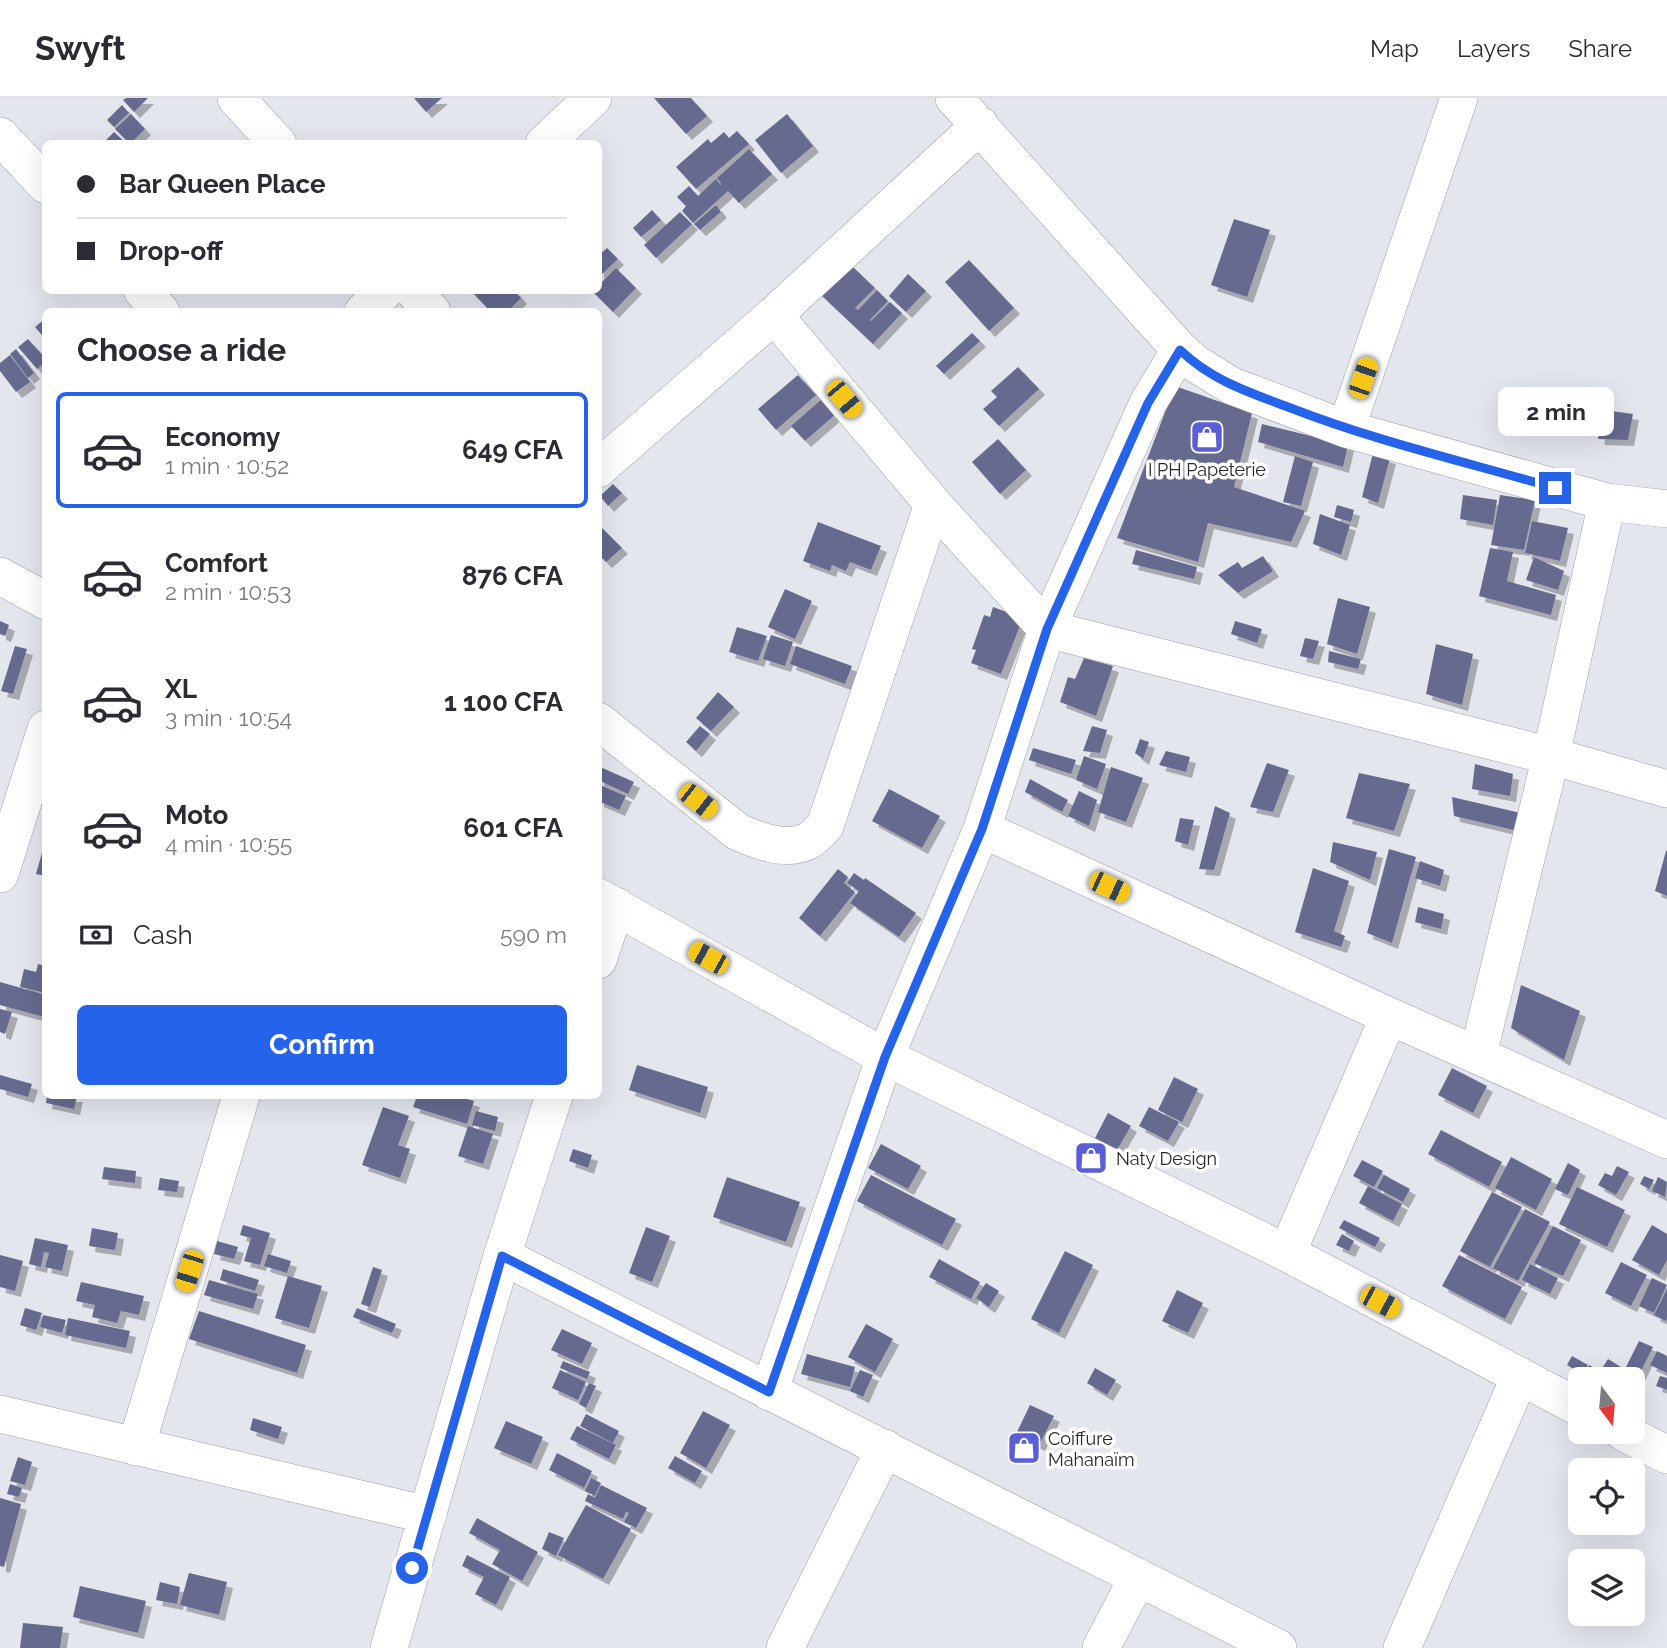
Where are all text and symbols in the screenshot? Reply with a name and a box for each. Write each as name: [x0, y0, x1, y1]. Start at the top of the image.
text: Swyft: [35, 29, 125, 68]
text: Map: [1370, 34, 1419, 63]
text: Layers: [1457, 34, 1530, 63]
text: Share: [1568, 34, 1632, 63]
text: Bar Queen Place: [119, 169, 326, 199]
text: Drop-off: [119, 236, 223, 266]
text: Choose a ride: [77, 331, 286, 368]
car: [1347, 355, 1380, 401]
car: [823, 376, 866, 422]
callout: 2 min: [1497, 386, 1613, 436]
text: 2 min: [1526, 398, 1586, 425]
shop icon: I PH Papeterie: [1188, 418, 1226, 456]
icon: car: [81, 419, 144, 482]
text: Economy: [165, 422, 280, 452]
text: 649 CFA: [462, 435, 563, 465]
text: 1 min · 10:52: [165, 452, 289, 479]
place label: I PH Papeterie: [1148, 459, 1266, 480]
route end: [1539, 472, 1571, 504]
icon: car: [81, 545, 144, 608]
text: Comfort: [165, 548, 268, 578]
text: 876 CFA: [462, 561, 563, 591]
text: 2 min · 10:53: [165, 578, 292, 605]
icon: car: [81, 671, 144, 734]
text: XL: [165, 674, 197, 704]
text: 1 100 CFA: [444, 687, 563, 717]
text: 3 min · 10:54: [165, 704, 292, 731]
car: [675, 780, 722, 822]
icon: car: [81, 797, 144, 860]
text: Moto: [165, 800, 228, 830]
text: 601 CFA: [463, 813, 563, 843]
text: 4 min · 10:55: [165, 830, 292, 857]
car: [1086, 869, 1133, 905]
icon: cash: [77, 916, 115, 954]
text: Cash: [133, 920, 193, 950]
text: 590 m: [500, 921, 567, 948]
car: [685, 939, 732, 977]
button: Confirm: [77, 1005, 567, 1085]
shop icon: Naty Design: [1072, 1139, 1110, 1177]
place label: Naty Design: [1116, 1148, 1217, 1169]
car: [173, 1248, 206, 1294]
car: [1357, 1283, 1404, 1321]
north arrow: [1568, 1367, 1645, 1444]
map controls: [1568, 1367, 1645, 1626]
place label: Coiffure Mahanaïm: [1048, 1428, 1135, 1470]
shop icon: Coiffure Mahanaïm: [1005, 1429, 1043, 1467]
button: locate: [1568, 1458, 1645, 1535]
button: layers: [1568, 1549, 1645, 1626]
route start: [396, 1552, 428, 1584]

